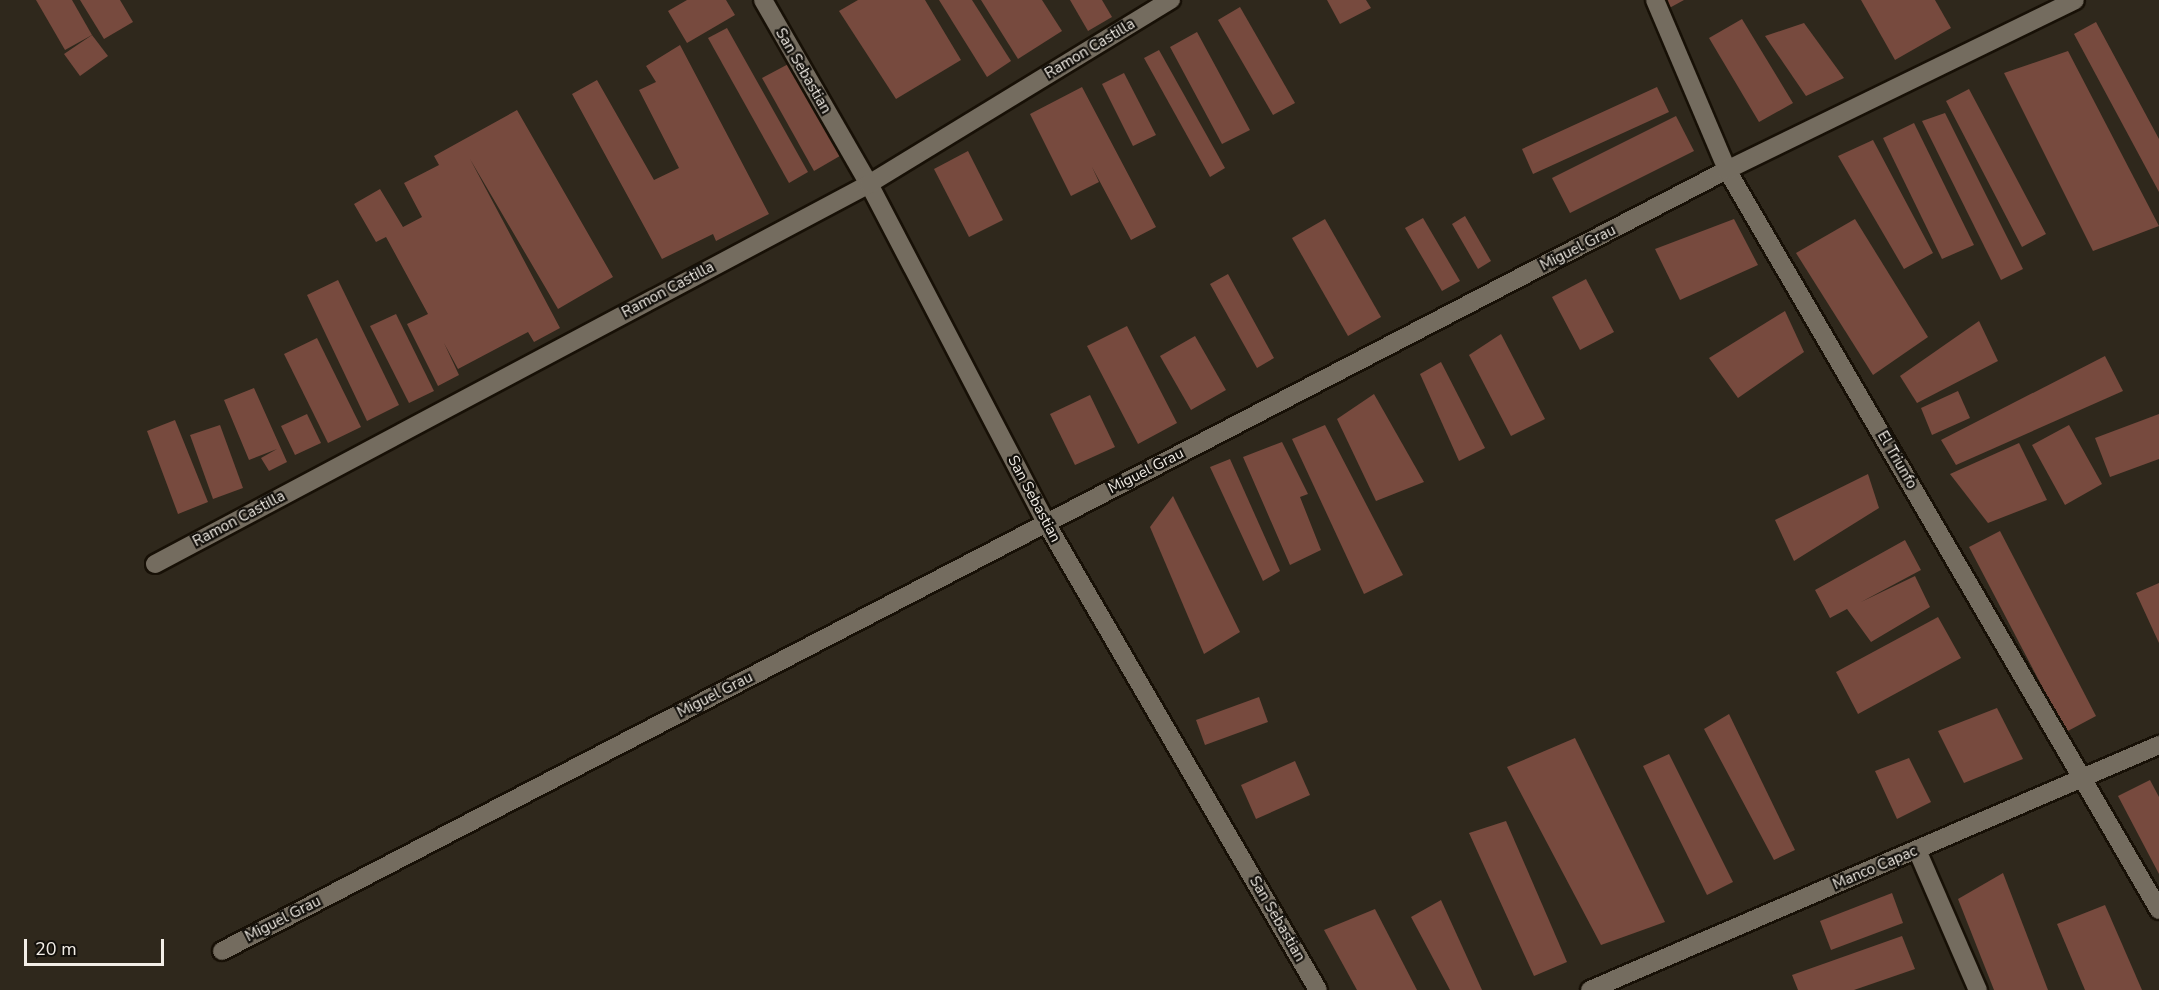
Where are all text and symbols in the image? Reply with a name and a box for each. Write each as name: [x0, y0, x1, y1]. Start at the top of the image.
street label: Ramon Castilla: [1042, 15, 1138, 83]
street label: San Sebastian: [771, 25, 835, 117]
street label: Miguel Grau: [1537, 221, 1619, 275]
street label: Ramon Castilla: [619, 258, 717, 322]
street label: El Triunfo: [1873, 428, 1921, 492]
street label: Miguel Grau: [1105, 444, 1187, 498]
street label: San Sebastian: [1004, 452, 1064, 546]
street label: Ramon Castilla: [190, 487, 288, 551]
street label: Miguel Grau: [674, 668, 756, 722]
street label: Manco Capac: [1830, 842, 1920, 894]
street label: San Sebastian: [1245, 873, 1309, 965]
street label: Miguel Grau: [242, 892, 324, 946]
scale bar: [27, 927, 166, 965]
text: 20 m: [35, 937, 77, 961]

